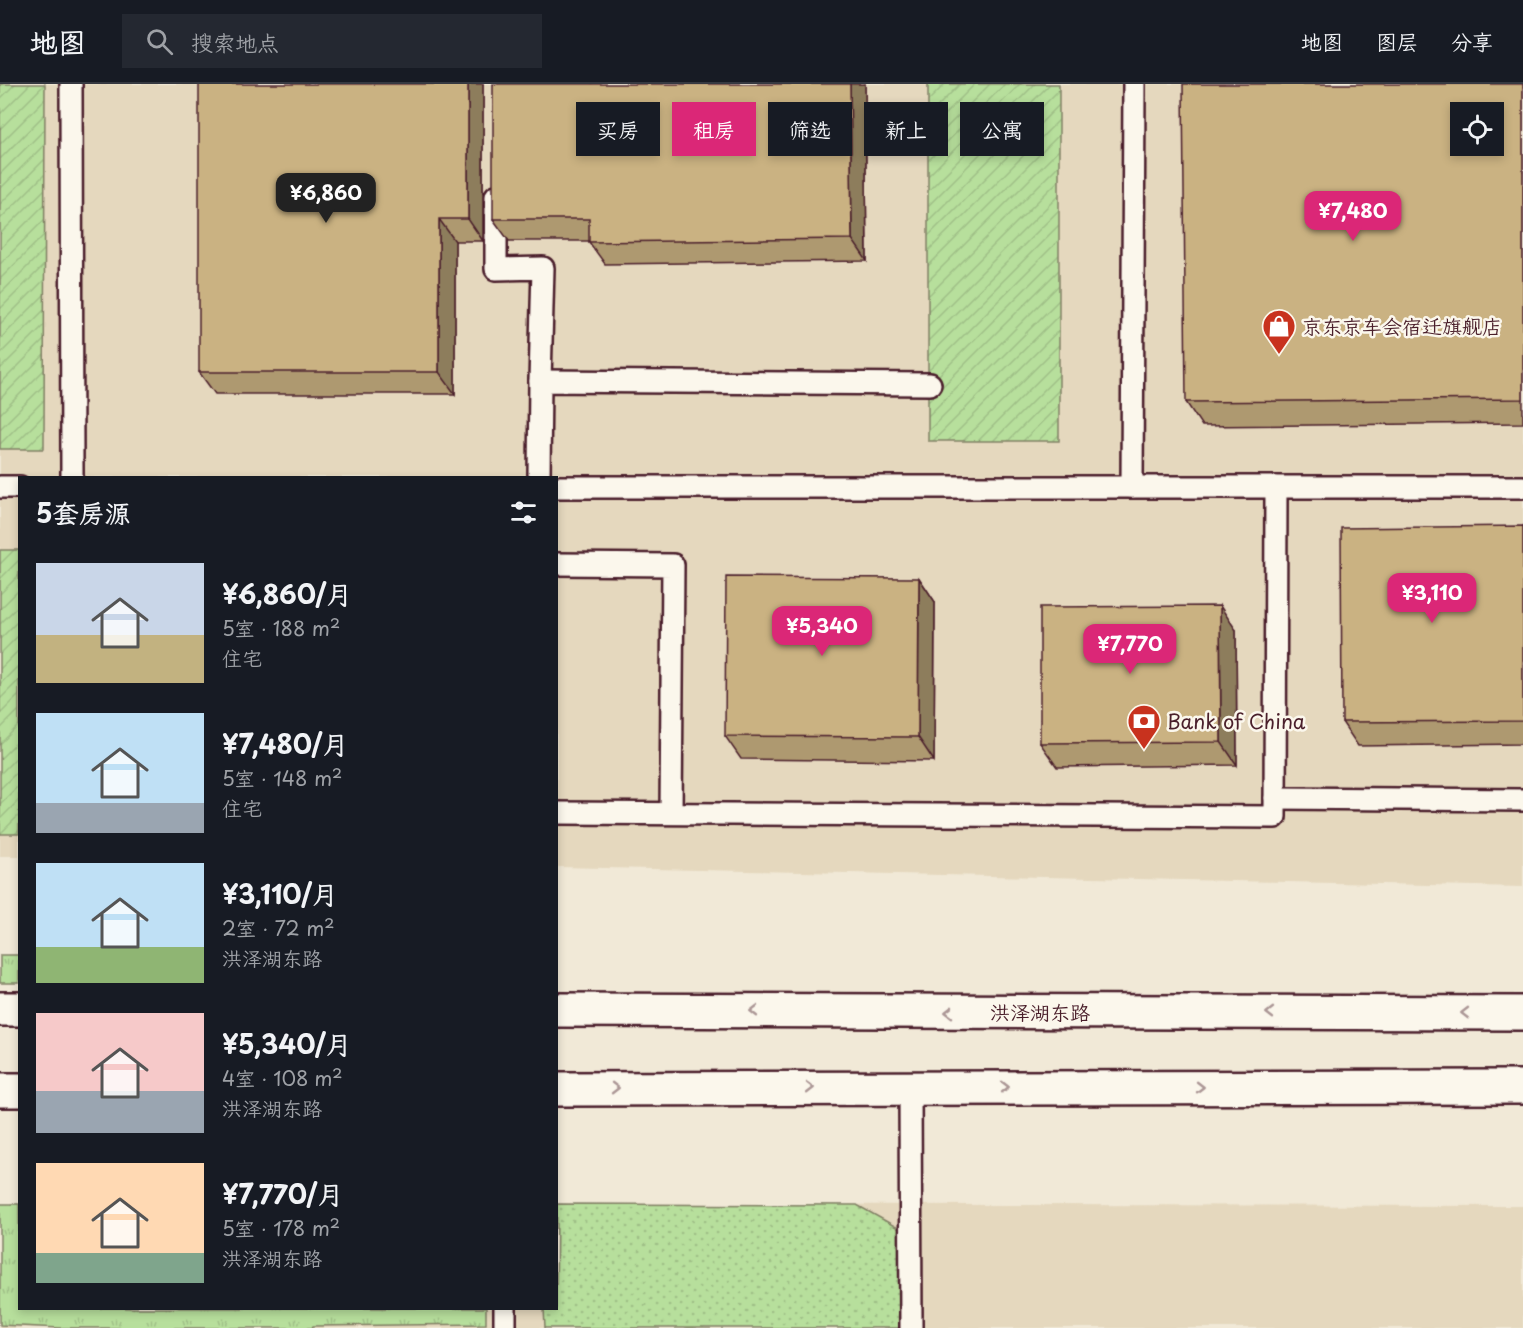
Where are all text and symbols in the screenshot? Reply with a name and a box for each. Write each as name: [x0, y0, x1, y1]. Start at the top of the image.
search box: [122, 14, 542, 68]
text: 地图: [30, 20, 86, 63]
icon: search: [143, 25, 176, 58]
text: 搜索地点: [191, 25, 279, 58]
text: 地图: [1301, 25, 1343, 57]
text: 图层: [1376, 25, 1418, 57]
text: 分享: [1451, 25, 1493, 57]
chip: 买房: [576, 102, 660, 156]
chip: 租房: [672, 102, 756, 156]
chip: 筛选: [768, 102, 852, 156]
chip: 新上: [864, 102, 948, 156]
chip: 公寓: [960, 102, 1044, 156]
map controls: [1450, 102, 1504, 156]
button: locate: [1450, 102, 1504, 156]
pin: ¥6,860: [277, 173, 375, 224]
text: ¥6,860: [290, 177, 362, 207]
pin: ¥7,480: [1304, 191, 1402, 242]
text: ¥7,480: [1318, 195, 1388, 225]
shop icon: 京东京车会宿迁旗舰店: [1261, 308, 1297, 355]
place label: 京东京车会宿迁旗舰店: [1302, 311, 1502, 341]
text: 5套房源: [36, 493, 131, 532]
icon: filters: [507, 496, 540, 529]
pin: ¥3,110: [1383, 573, 1481, 624]
text: ¥6,860/月: [222, 574, 352, 613]
text: ¥3,110: [1401, 577, 1463, 607]
icon: home: [84, 587, 156, 659]
pin: ¥5,340: [773, 606, 871, 657]
text: ¥5,340: [786, 610, 858, 640]
text: 5室 · 188 m²: [222, 613, 340, 643]
pin: ¥7,770: [1081, 624, 1179, 675]
text: ¥7,770: [1097, 628, 1163, 658]
text: 住宅: [222, 643, 262, 673]
bank icon: Bank of China: [1126, 703, 1162, 750]
place label: Bank of China: [1167, 706, 1306, 736]
text: ¥7,480/月: [222, 724, 348, 763]
icon: home: [84, 737, 156, 809]
text: 5室 · 148 m²: [222, 763, 342, 793]
text: 住宅: [222, 793, 262, 823]
text: ¥3,110/月: [222, 874, 338, 913]
icon: home: [84, 887, 156, 959]
text: 2室 · 72 m²: [222, 913, 335, 943]
text: 洪泽湖东路: [222, 943, 322, 973]
street label: 洪泽湖东路: [990, 997, 1091, 1027]
one-way arrow: [749, 1005, 758, 1017]
one-way arrow: [944, 1006, 953, 1018]
one-way arrow: [1265, 1007, 1274, 1019]
one-way arrow: [1460, 1007, 1469, 1019]
text: ¥5,340/月: [222, 1024, 352, 1063]
icon: home: [84, 1037, 156, 1109]
text: 4室 · 108 m²: [222, 1063, 343, 1093]
one-way arrow: [1000, 1081, 1009, 1093]
one-way arrow: [1195, 1081, 1204, 1093]
one-way arrow: [610, 1082, 619, 1094]
one-way arrow: [805, 1082, 814, 1094]
text: 洪泽湖东路: [222, 1093, 322, 1123]
text: ¥7,770/月: [222, 1174, 343, 1213]
icon: home: [84, 1187, 156, 1259]
text: 5室 · 178 m²: [222, 1213, 340, 1243]
text: 洪泽湖东路: [222, 1243, 322, 1273]

